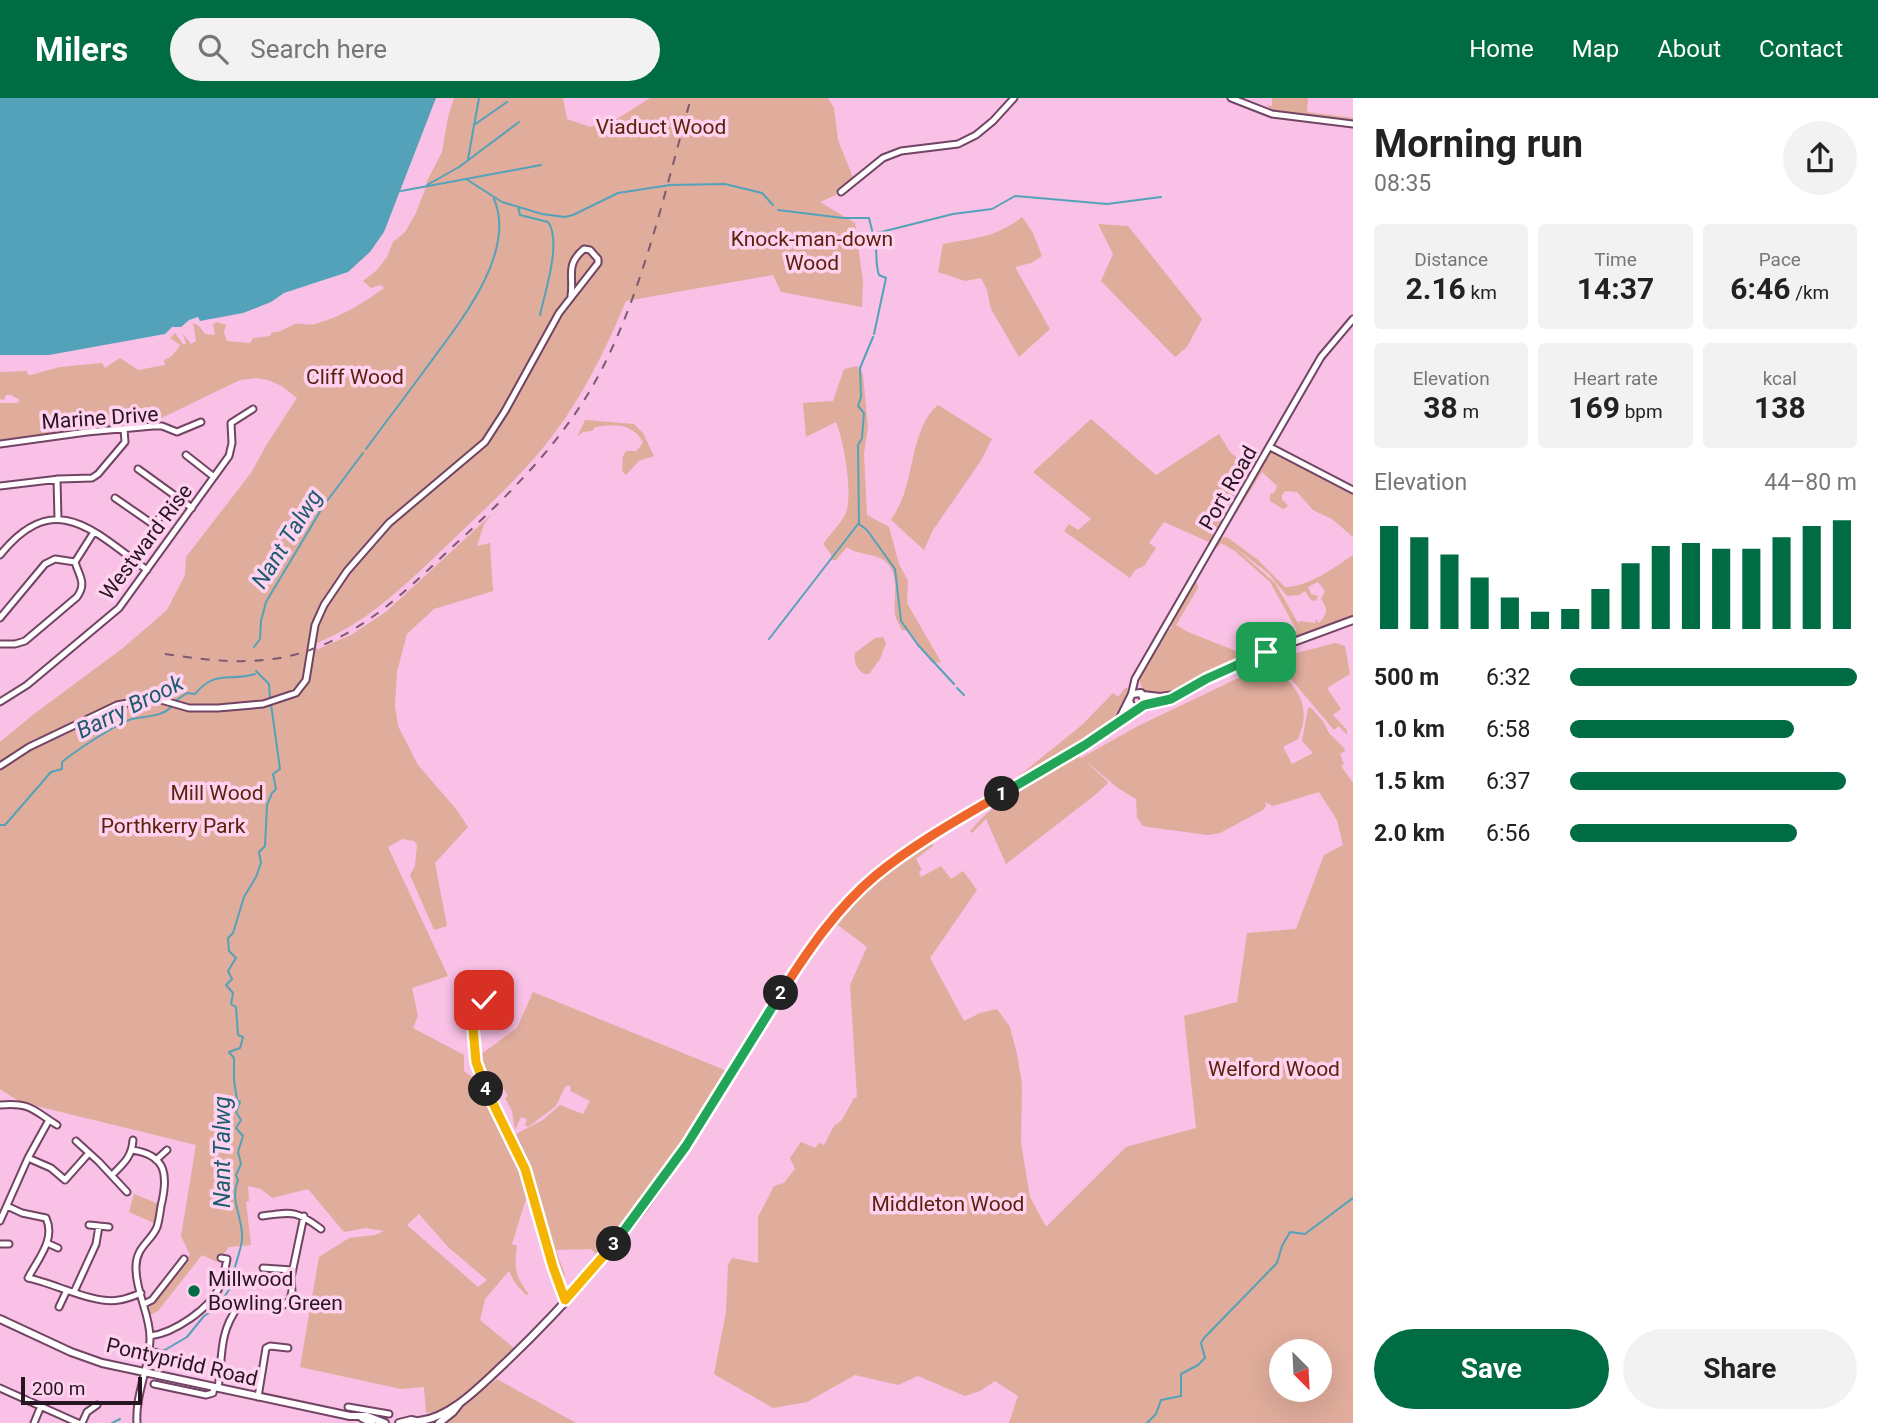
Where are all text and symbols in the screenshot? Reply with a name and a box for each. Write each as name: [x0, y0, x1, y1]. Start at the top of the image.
search box: [170, 18, 660, 81]
text: Milers: [35, 30, 128, 69]
icon: search: [194, 30, 232, 68]
text: Search here: [250, 34, 387, 64]
text: Home: [1469, 35, 1534, 63]
text: Map: [1572, 35, 1619, 63]
text: About: [1657, 35, 1721, 63]
text: Contact: [1759, 35, 1843, 63]
park label: Viaduct Wood: [596, 115, 726, 139]
button: share: [1783, 121, 1857, 195]
text: Morning run: [1374, 122, 1583, 166]
text: 08:35: [1374, 170, 1431, 197]
park label: Knock-man-down Wood: [731, 227, 893, 275]
text: Distance: [1414, 248, 1488, 271]
text: Time: [1594, 248, 1637, 271]
text: Pace: [1759, 248, 1801, 271]
text: 2.16: [1405, 271, 1466, 306]
text: 14:37: [1577, 271, 1654, 306]
text: 6:46: [1730, 271, 1790, 306]
text: km: [1466, 281, 1497, 304]
text: /km: [1790, 281, 1829, 304]
park label: Cliff Wood: [306, 365, 404, 389]
text: Elevation: [1413, 367, 1490, 390]
text: Heart rate: [1573, 367, 1658, 390]
text: kcal: [1763, 367, 1797, 390]
text: 38: [1423, 390, 1458, 425]
text: 169: [1568, 390, 1620, 425]
text: 138: [1754, 390, 1806, 425]
text: m: [1458, 400, 1479, 423]
text: bpm: [1620, 400, 1663, 423]
street label: Marine Drive: [41, 402, 159, 434]
street label: Port Road: [1194, 442, 1262, 534]
text: Elevation: [1374, 469, 1467, 496]
text: 44–80 m: [1764, 469, 1857, 496]
street label: Westward Rise: [95, 480, 197, 604]
water label: Nant Talwg: [246, 484, 328, 594]
pin: [1236, 622, 1296, 682]
icon: arrive: [1247, 633, 1285, 671]
text: 500 m: [1374, 664, 1439, 691]
text: 6:32: [1486, 664, 1530, 691]
water label: Barry Brook: [72, 669, 188, 744]
text: 1.0 km: [1374, 716, 1445, 743]
text: 6:58: [1486, 716, 1530, 743]
text: 1.5 km: [1374, 768, 1445, 795]
text: 6:37: [1486, 768, 1530, 795]
pin: 1: [984, 776, 1020, 812]
park label: Mill Wood: [171, 781, 263, 805]
text: 1: [996, 782, 1007, 805]
park label: Porthkerry Park: [101, 814, 246, 838]
text: 2.0 km: [1374, 820, 1445, 847]
text: 6:56: [1486, 820, 1530, 847]
pin: [454, 970, 514, 1030]
pin: 2: [764, 976, 798, 1010]
icon: check: [465, 981, 503, 1019]
text: 2: [775, 981, 786, 1004]
park label: Welford Wood: [1208, 1057, 1340, 1081]
pin: 4: [468, 1072, 504, 1107]
text: 4: [480, 1077, 491, 1100]
water label: Nant Talwg: [209, 1096, 236, 1208]
park label: Middleton Wood: [872, 1192, 1024, 1216]
pin: 3: [596, 1226, 632, 1262]
text: 3: [608, 1232, 619, 1255]
place label: Millwood Bowling Green: [208, 1267, 343, 1315]
marker: Millwood Bowling Green: [186, 1283, 202, 1299]
button: Save: [1374, 1329, 1609, 1409]
button: Share: [1623, 1329, 1857, 1409]
street label: Pontypridd Road: [104, 1333, 260, 1391]
north arrow: [1269, 1339, 1332, 1402]
map controls: [1269, 1339, 1332, 1402]
scale bar: [21, 1374, 142, 1406]
text: 200 m: [32, 1377, 85, 1400]

